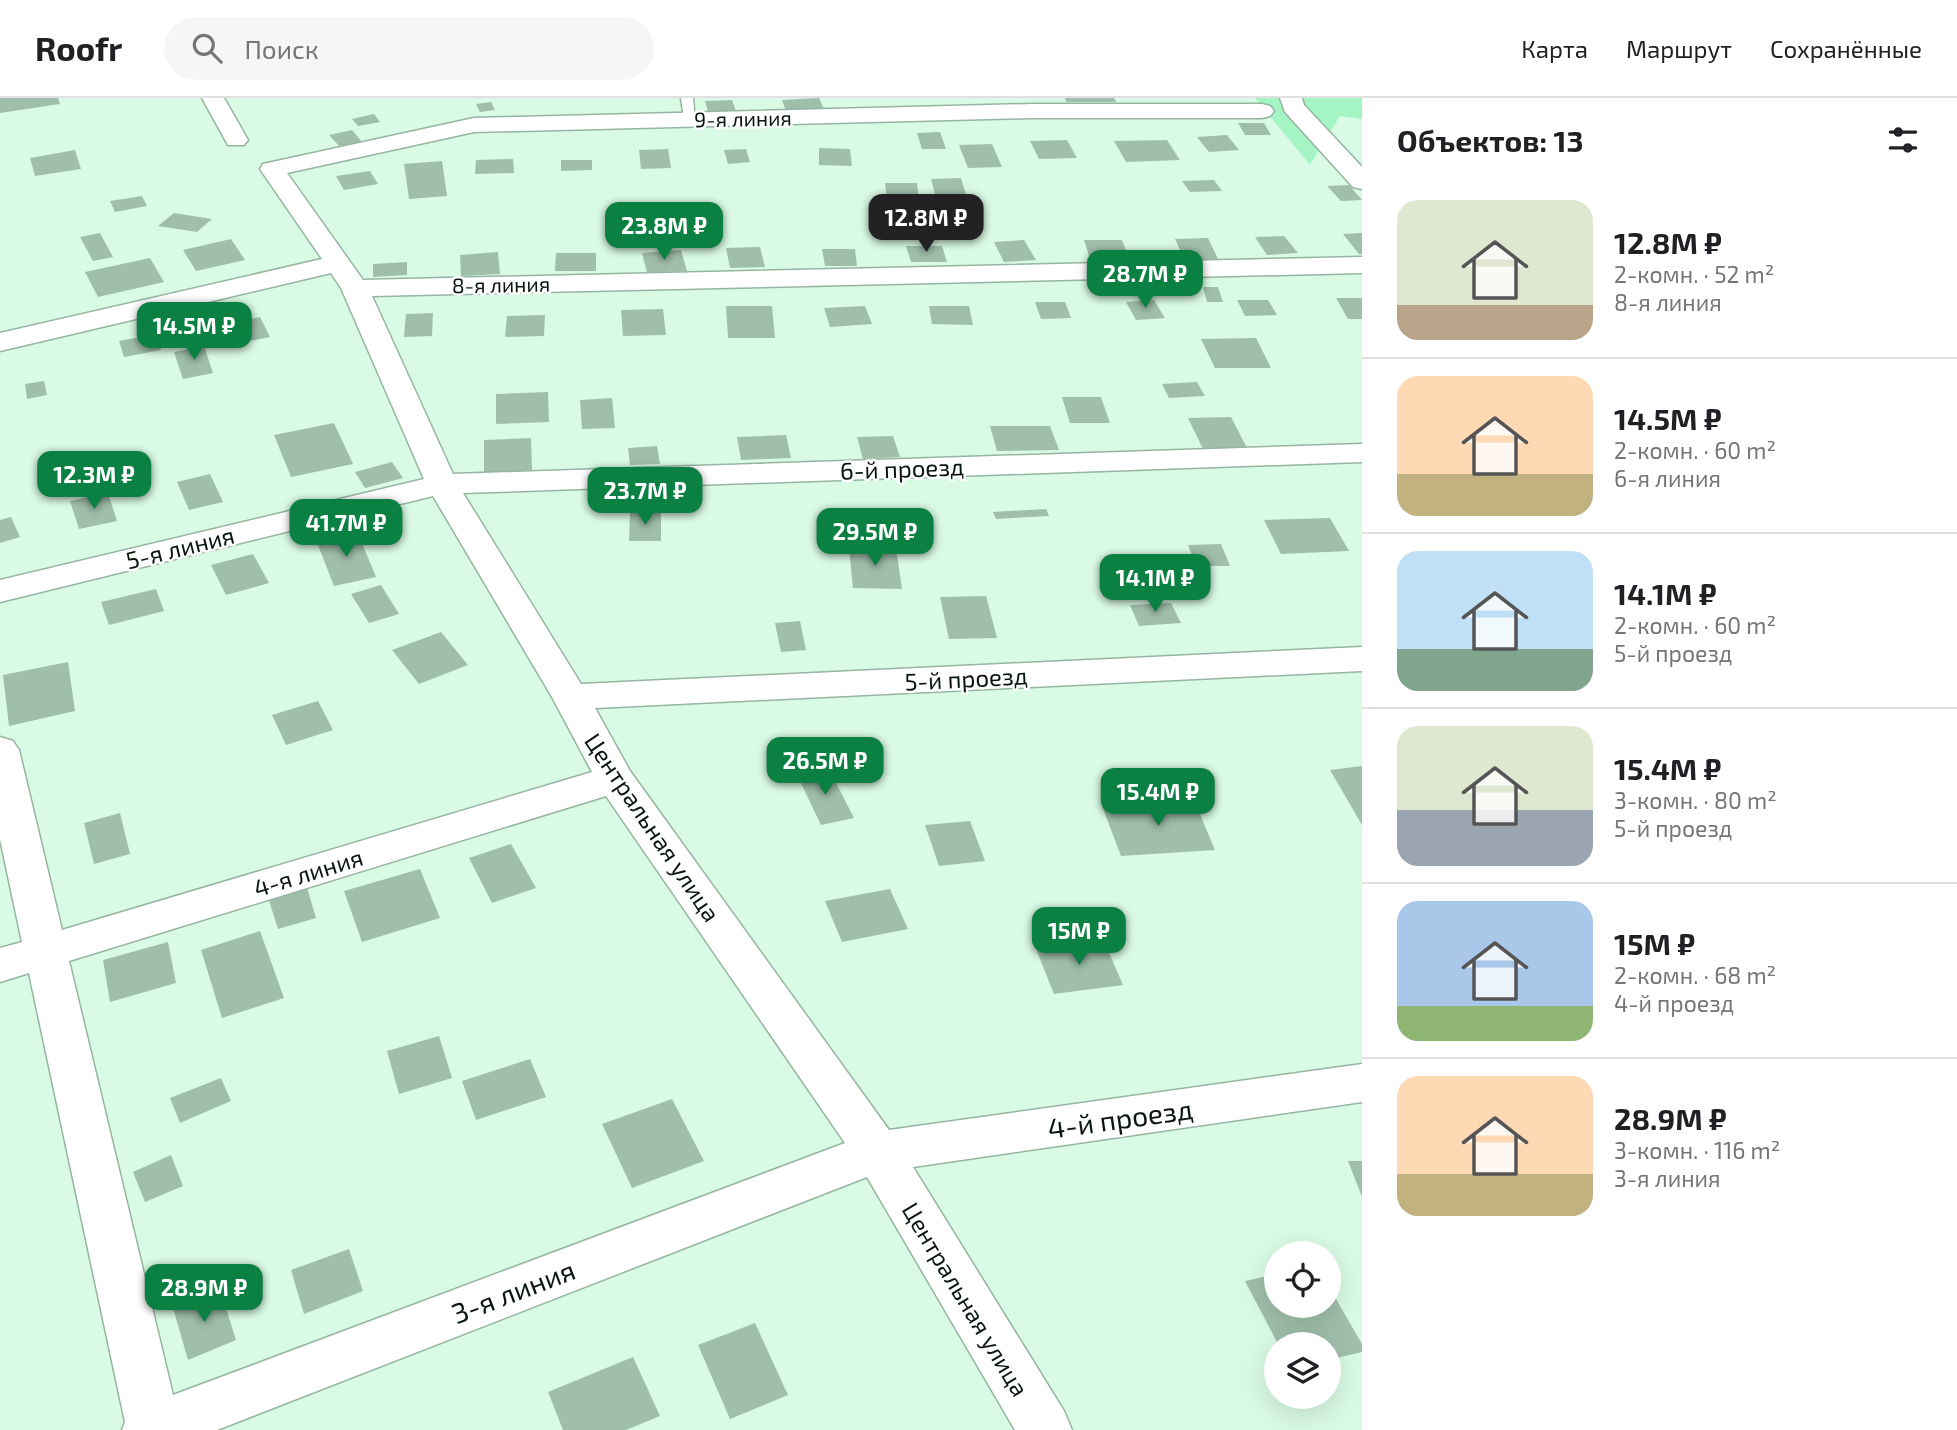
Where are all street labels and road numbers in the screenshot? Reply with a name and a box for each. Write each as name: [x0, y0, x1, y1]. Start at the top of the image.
street label: 9-я линия: [694, 105, 792, 131]
street label: 8-я линия: [452, 271, 550, 297]
street label: 6-й проезд: [839, 451, 965, 485]
street label: 5-я линия: [123, 520, 237, 574]
street label: 5-й проезд: [904, 660, 1028, 696]
street label: Центральная улица: [578, 727, 727, 927]
street label: 4-я линия: [250, 842, 366, 902]
street label: 4-й проезд: [1045, 1091, 1195, 1145]
street label: Центральная улица: [896, 1197, 1035, 1402]
street label: 3-я линия: [446, 1252, 580, 1330]

